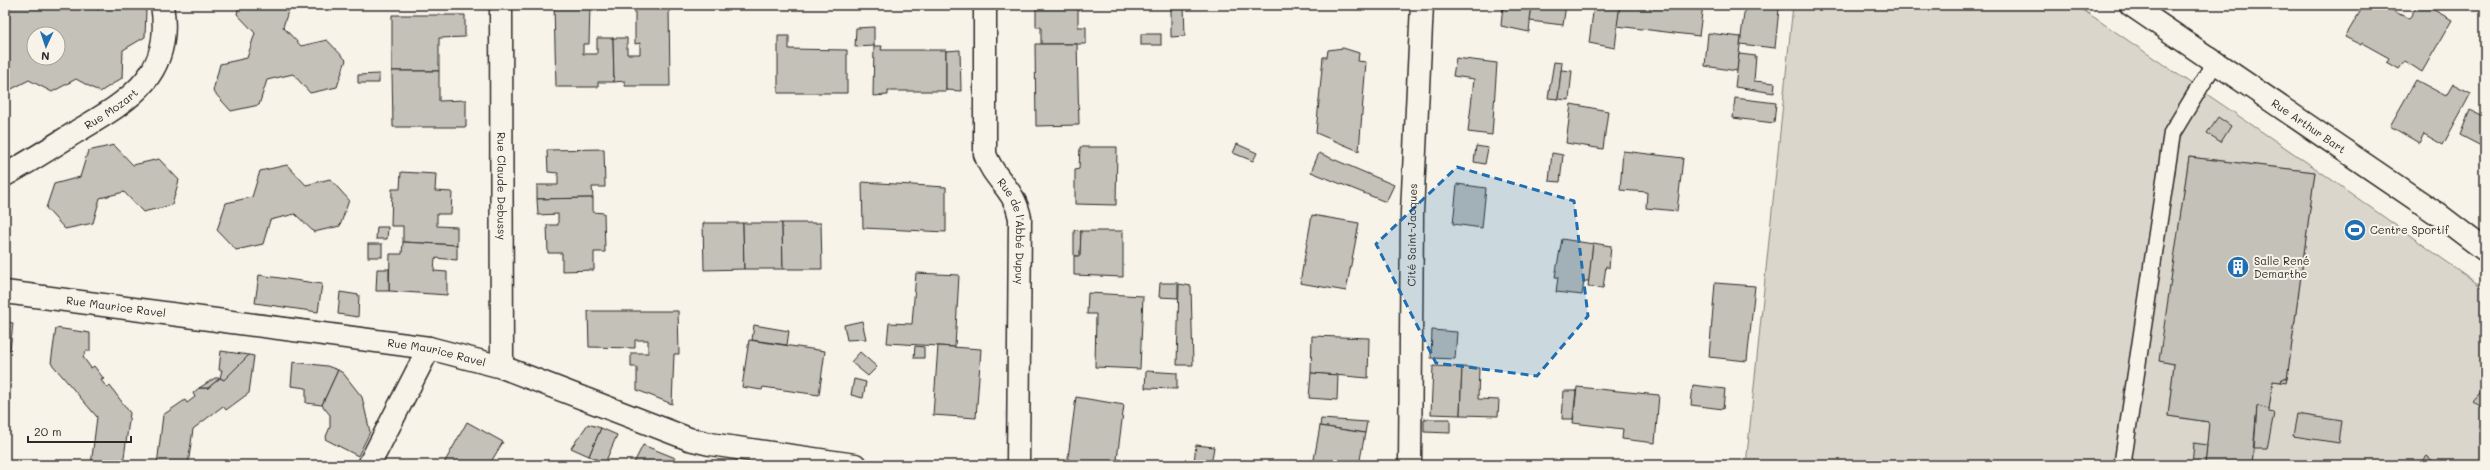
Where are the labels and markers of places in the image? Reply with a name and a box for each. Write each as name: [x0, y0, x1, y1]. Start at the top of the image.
sports icon: Centre Sportif: [2342, 217, 2368, 243]
place label: Centre Sportif: [2370, 222, 2450, 237]
place label: Salle René Demarthe: [2254, 253, 2310, 281]
building icon: Salle René Demarthe: [2225, 254, 2251, 280]

